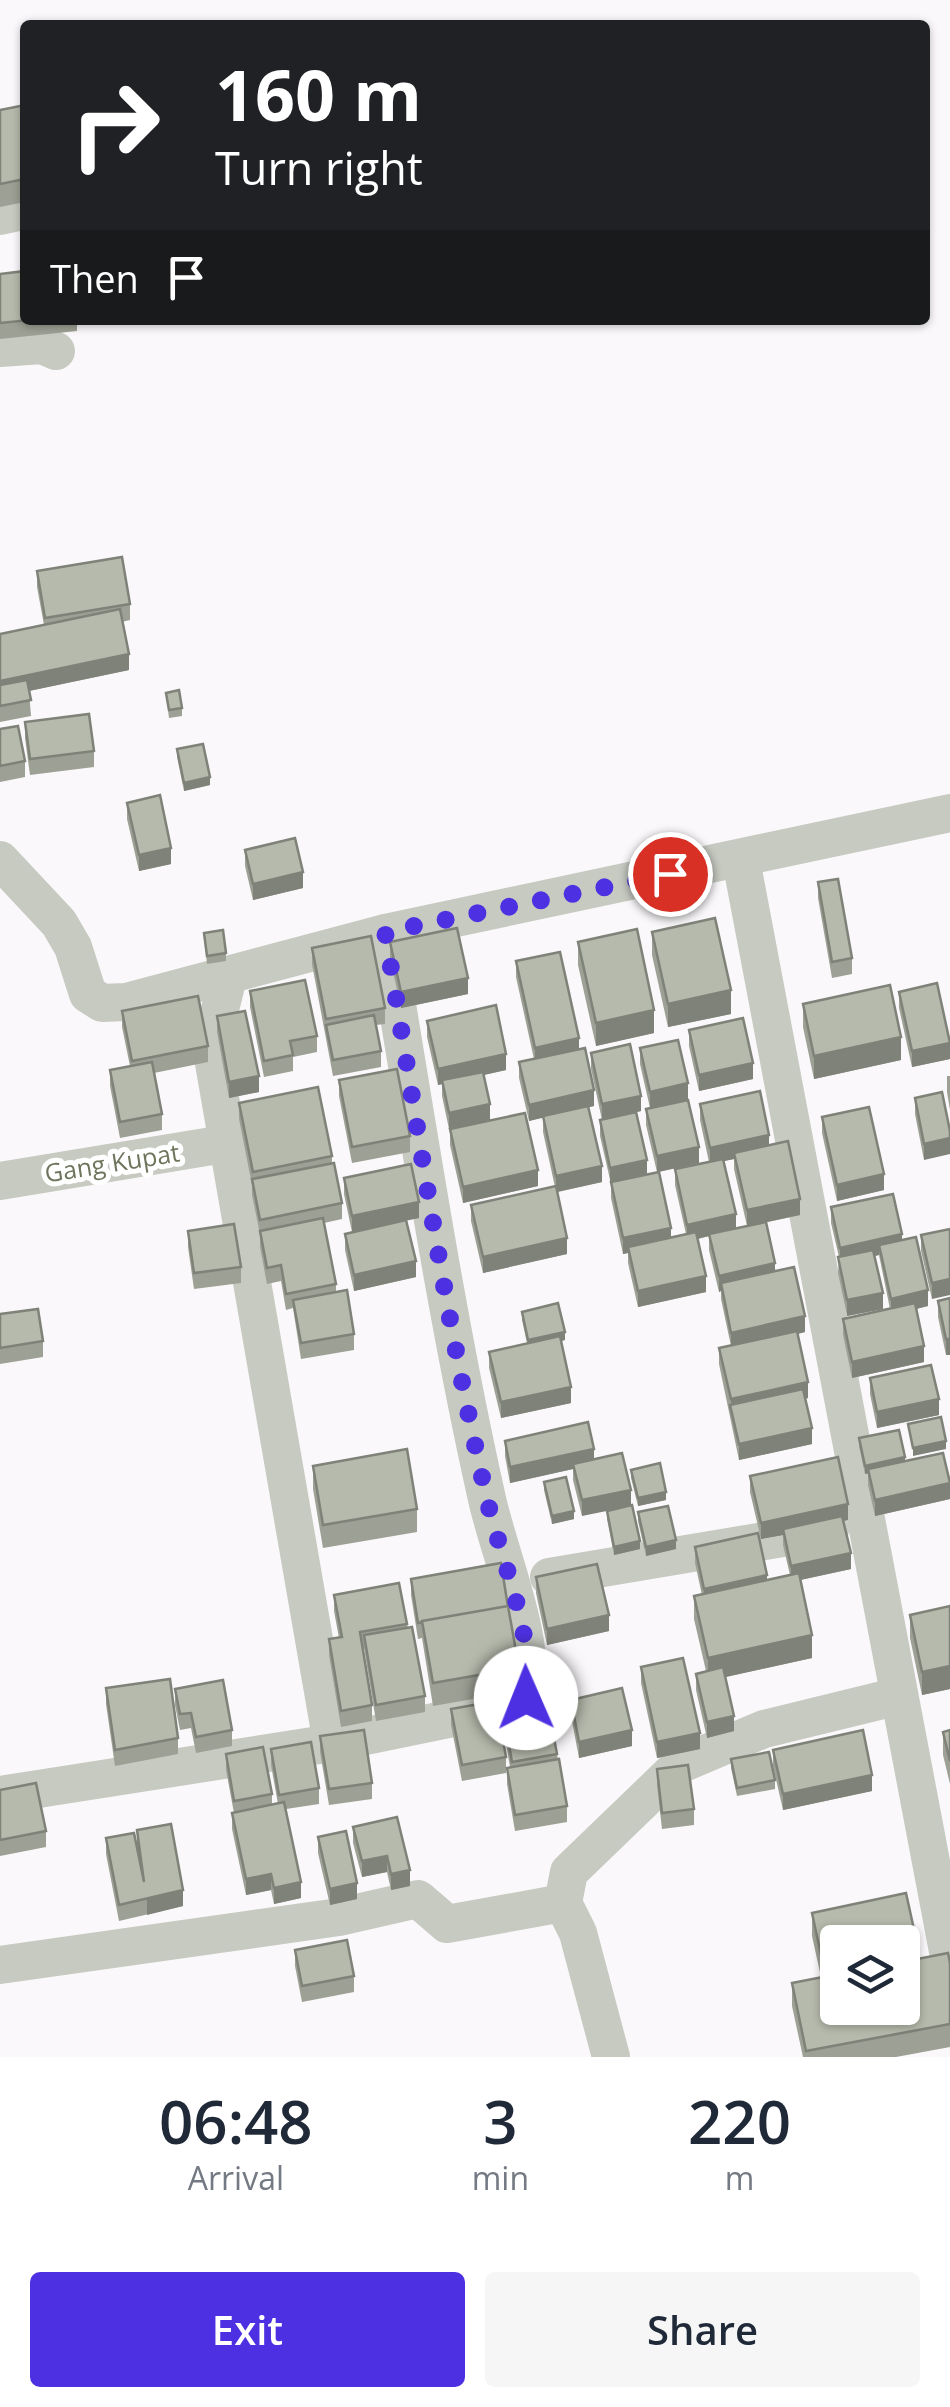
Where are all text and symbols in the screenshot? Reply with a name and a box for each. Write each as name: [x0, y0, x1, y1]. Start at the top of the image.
text: 160 m: [215, 46, 422, 142]
icon: right: [50, 60, 180, 190]
text: Turn right: [215, 137, 423, 198]
icon: arrive: [159, 250, 214, 305]
text: Then: [50, 252, 139, 304]
pin: [628, 832, 713, 917]
icon: arrive: [643, 847, 698, 902]
street label: Gang Kupat: [42, 1135, 182, 1189]
position arrow: [474, 1646, 578, 1750]
map controls: [820, 1925, 920, 2025]
button: layers: [820, 1925, 920, 2025]
text: 06:48: [159, 2080, 313, 2162]
text: 3: [483, 2080, 518, 2162]
text: 220: [688, 2080, 791, 2162]
text: Arrival: [188, 2156, 284, 2199]
text: min: [472, 2156, 529, 2199]
text: m: [725, 2156, 754, 2199]
button: Exit: [30, 2272, 465, 2387]
button: Share: [485, 2272, 920, 2387]

